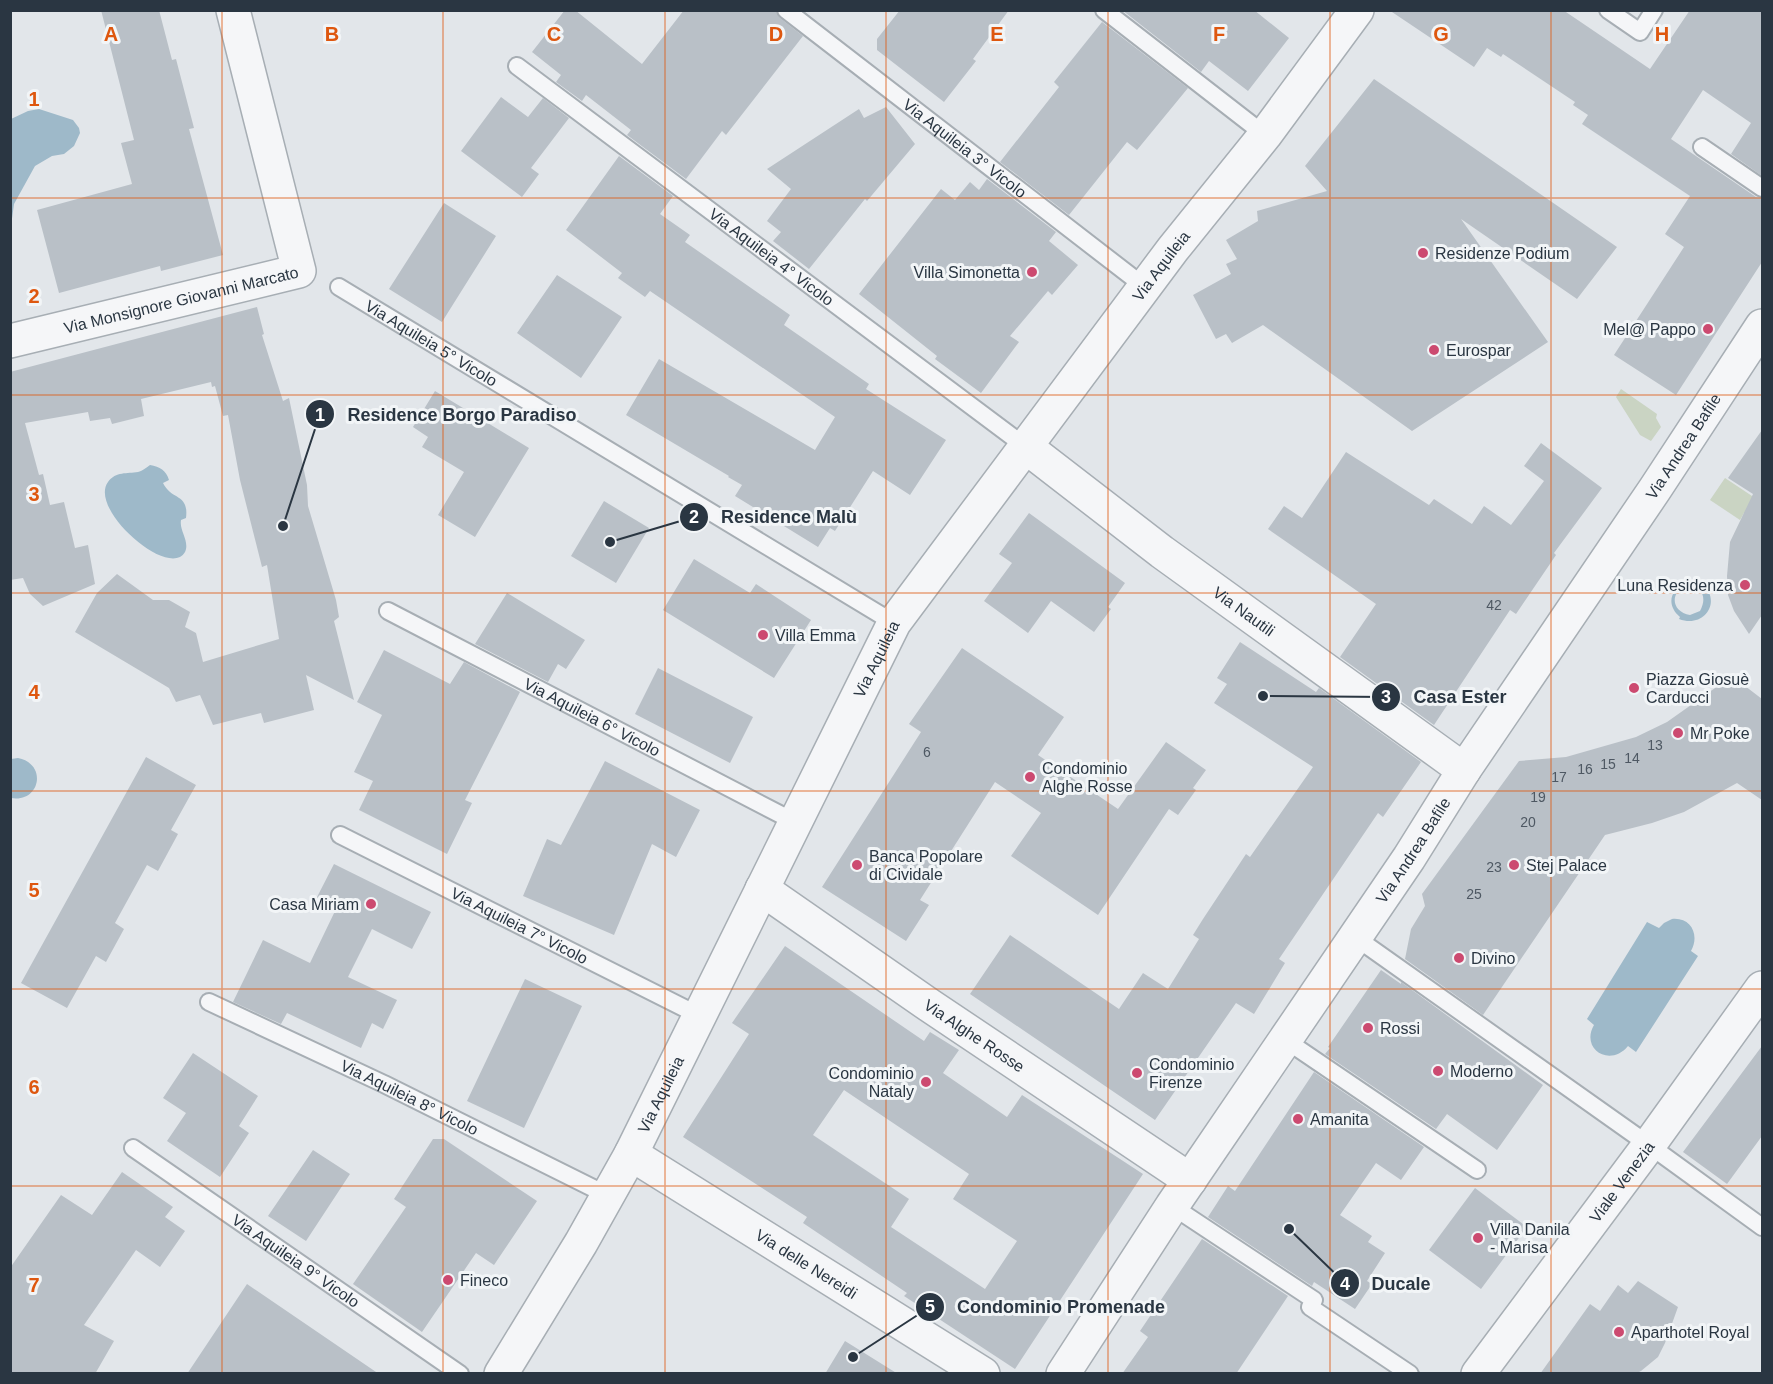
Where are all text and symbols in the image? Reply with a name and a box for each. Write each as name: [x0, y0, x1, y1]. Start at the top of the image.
text: A: [104, 23, 118, 45]
text: B: [325, 23, 339, 45]
text: C: [547, 23, 561, 45]
text: D: [769, 23, 783, 45]
text: E: [990, 23, 1004, 45]
text: F: [1213, 23, 1225, 45]
text: G: [1433, 23, 1449, 45]
text: H: [1655, 23, 1669, 45]
text: 1: [28, 88, 40, 110]
street label: Via Aquileia 3° Vicolo: [900, 95, 1030, 201]
street label: Via Aquileia 4° Vicolo: [706, 205, 837, 309]
street label: Via Aquileia: [1129, 227, 1193, 304]
place label: Residenze Podium: [1435, 245, 1569, 262]
marker: Residenze Podium: [1416, 246, 1430, 260]
street label: Via Monsignore Giovanni Marcato: [62, 263, 300, 336]
place label: Villa Simonetta: [914, 264, 1020, 281]
marker: Villa Simonetta: [1025, 265, 1039, 279]
text: 2: [28, 285, 40, 307]
street label: Via Aquileia 5° Vicolo: [362, 297, 500, 389]
place label: Mel@ Pappo: [1603, 321, 1696, 338]
marker: Mel@ Pappo: [1701, 322, 1715, 336]
place label: Eurospar: [1446, 342, 1512, 359]
marker: Eurospar: [1427, 343, 1441, 357]
street label: Via Andrea Bafile: [1642, 390, 1724, 502]
callout: Residence Borgo Paradiso: [305, 396, 588, 432]
text: 1: [315, 405, 325, 425]
text: Residence Borgo Paradiso: [347, 405, 577, 425]
text: 3: [28, 483, 40, 505]
callout: Residence Malù: [679, 499, 869, 535]
text: 2: [689, 507, 699, 527]
text: Residence Malù: [721, 507, 857, 527]
place label: Luna Residenza: [1617, 577, 1733, 594]
marker: Luna Residenza: [1738, 578, 1752, 592]
street label: Via Nautili: [1210, 583, 1278, 639]
house number: 42: [1486, 597, 1502, 613]
street label: Via Aquileia: [850, 618, 902, 700]
place label: Villa Emma: [775, 627, 856, 644]
marker: Villa Emma: [756, 628, 770, 642]
place label: Piazza Giosuè Carducci: [1646, 671, 1749, 706]
street label: Via Aquileia 6° Vicolo: [521, 675, 663, 759]
callout: Casa Ester: [1371, 679, 1518, 715]
text: 4: [28, 681, 40, 703]
marker: Piazza Giosuè Carducci: [1627, 681, 1641, 695]
text: 3: [1381, 687, 1391, 707]
text: Casa Ester: [1413, 687, 1507, 707]
place label: Mr Poke: [1690, 725, 1750, 742]
marker: Mr Poke: [1671, 726, 1685, 740]
house number: 13: [1647, 737, 1663, 753]
house number: 6: [923, 744, 931, 760]
house number: 14: [1624, 750, 1640, 766]
house number: 15: [1600, 756, 1616, 772]
place label: Condominio Alghe Rosse: [1042, 760, 1133, 795]
house number: 16: [1577, 761, 1593, 777]
house number: 17: [1551, 769, 1567, 785]
marker: Condominio Alghe Rosse: [1023, 770, 1037, 784]
house number: 19: [1530, 789, 1546, 805]
street label: Via Andrea Bafile: [1372, 794, 1453, 906]
house number: 20: [1520, 814, 1536, 830]
place label: Banca Popolare di Cividale: [869, 848, 983, 883]
place label: Stej Palace: [1526, 857, 1607, 874]
marker: Banca Popolare di Cividale: [850, 858, 864, 872]
marker: Stej Palace: [1507, 858, 1521, 872]
house number: 23: [1486, 859, 1502, 875]
text: 5: [28, 879, 40, 901]
street label: Via Aquileia 7° Vicolo: [448, 884, 591, 967]
house number: 25: [1466, 886, 1482, 902]
place label: Casa Miriam: [269, 896, 359, 913]
marker: Casa Miriam: [364, 897, 378, 911]
place label: Divino: [1471, 950, 1516, 967]
marker: Divino: [1452, 951, 1466, 965]
street label: Via Alghe Rosse: [921, 996, 1028, 1075]
place label: Rossi: [1380, 1020, 1420, 1037]
marker: Rossi: [1361, 1021, 1375, 1035]
street label: Via Aquileia: [634, 1053, 687, 1136]
street label: Via Aquileia 8° Vicolo: [338, 1056, 481, 1138]
place label: Condominio Firenze: [1149, 1056, 1234, 1091]
place label: Moderno: [1450, 1063, 1513, 1080]
marker: Moderno: [1431, 1064, 1445, 1078]
place label: Condominio Nataly: [829, 1065, 914, 1100]
marker: Condominio Firenze: [1130, 1066, 1144, 1080]
marker: Condominio Nataly: [919, 1075, 933, 1089]
text: 6: [28, 1076, 40, 1098]
place label: Amanita: [1310, 1111, 1369, 1128]
marker: Amanita: [1291, 1112, 1305, 1126]
street label: Viale Venezia: [1586, 1138, 1657, 1226]
street label: Via Aquileia 9° Vicolo: [229, 1211, 363, 1311]
place label: Villa Danila - Marisa: [1490, 1221, 1570, 1256]
street label: Via delle Nereidi: [753, 1226, 860, 1302]
marker: Villa Danila - Marisa: [1471, 1231, 1485, 1245]
callout: Ducale: [1330, 1265, 1443, 1301]
place label: Fineco: [460, 1272, 508, 1289]
marker: Fineco: [441, 1273, 455, 1287]
text: 7: [28, 1274, 40, 1296]
text: 4: [1340, 1274, 1350, 1294]
text: Ducale: [1371, 1274, 1431, 1294]
callout: Condominio Promenade: [915, 1289, 1177, 1325]
text: 5: [925, 1297, 935, 1317]
text: Condominio Promenade: [957, 1297, 1165, 1317]
place label: Aparthotel Royal: [1631, 1324, 1749, 1341]
marker: Aparthotel Royal: [1612, 1325, 1626, 1339]

